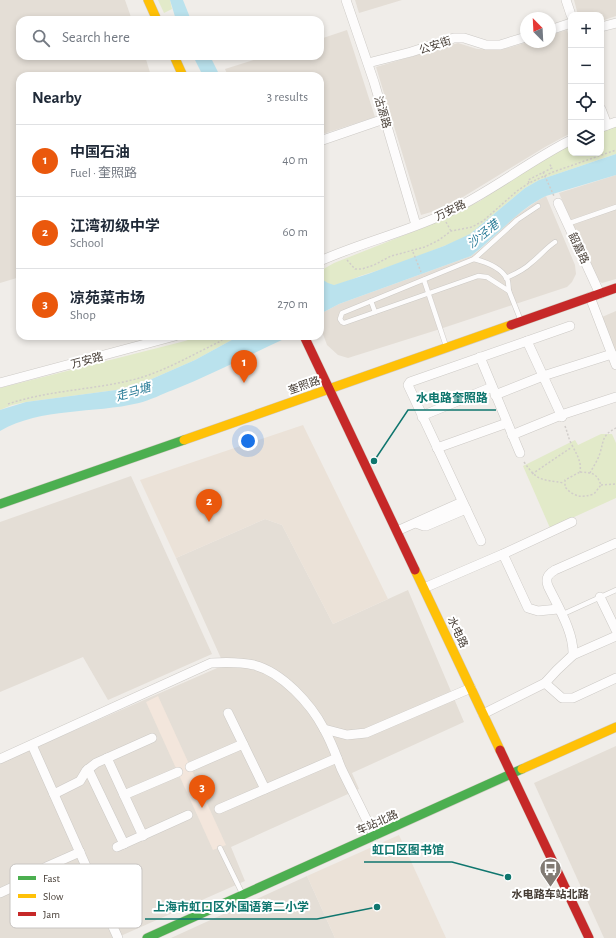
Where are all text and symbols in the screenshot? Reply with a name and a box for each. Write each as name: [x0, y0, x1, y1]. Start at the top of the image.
north arrow: [520, 12, 556, 48]
map controls: [568, 12, 604, 156]
button: +: [568, 12, 604, 48]
search box: [16, 16, 324, 60]
icon: search: [30, 27, 52, 49]
text: Search here: [62, 30, 130, 45]
street label: 公安街: [417, 34, 453, 56]
button: −: [568, 48, 604, 84]
button: locate: [568, 84, 604, 120]
text: Nearby: [32, 89, 82, 106]
text: 3 results: [267, 91, 308, 104]
street label: 沽源路: [373, 94, 393, 130]
button: layers: [568, 120, 604, 156]
text: 中国石油: [70, 145, 130, 160]
text: 1: [43, 154, 47, 167]
text: 40 m: [282, 154, 308, 167]
text: Fuel · 奎照路: [70, 167, 137, 180]
street label: 万安路: [433, 197, 467, 223]
water label: 沙泾港: [465, 216, 502, 250]
text: 江湾初级中学: [70, 219, 160, 234]
text: 2: [42, 226, 48, 239]
text: 60 m: [282, 226, 308, 239]
street label: 韶嘉路: [567, 231, 591, 265]
text: School: [70, 237, 104, 250]
text: 凉苑菜市场: [70, 291, 145, 306]
text: 3: [42, 298, 48, 311]
text: 270 m: [277, 298, 308, 311]
text: Shop: [70, 309, 96, 322]
street label: 万安路: [70, 350, 104, 370]
pin: 1: [231, 350, 257, 383]
street label: 奎照路: [286, 374, 322, 396]
water label: 走马塘: [114, 379, 154, 403]
callout: 水电路奎照路: [408, 386, 496, 410]
text: 水电路奎照路: [416, 391, 488, 404]
your location: [238, 431, 258, 451]
pin: 2: [196, 489, 222, 522]
street label: 水电路: [446, 615, 470, 649]
pin: 3: [189, 775, 215, 808]
street label: 车站北路: [354, 808, 400, 836]
callout: 虹口区图书馆: [364, 838, 452, 862]
text: 虹口区图书馆: [372, 843, 444, 856]
bus stop icon: 水电路车站北路: [537, 855, 563, 888]
legend: [10, 864, 142, 928]
text: Fast: [43, 873, 61, 884]
place label: 水电路车站北路: [512, 888, 589, 900]
text: Slow: [43, 891, 64, 902]
callout: 上海市虹口区外国语第二小学: [145, 895, 317, 919]
text: 上海市虹口区外国语第二小学: [153, 900, 309, 913]
text: Jam: [43, 909, 60, 920]

